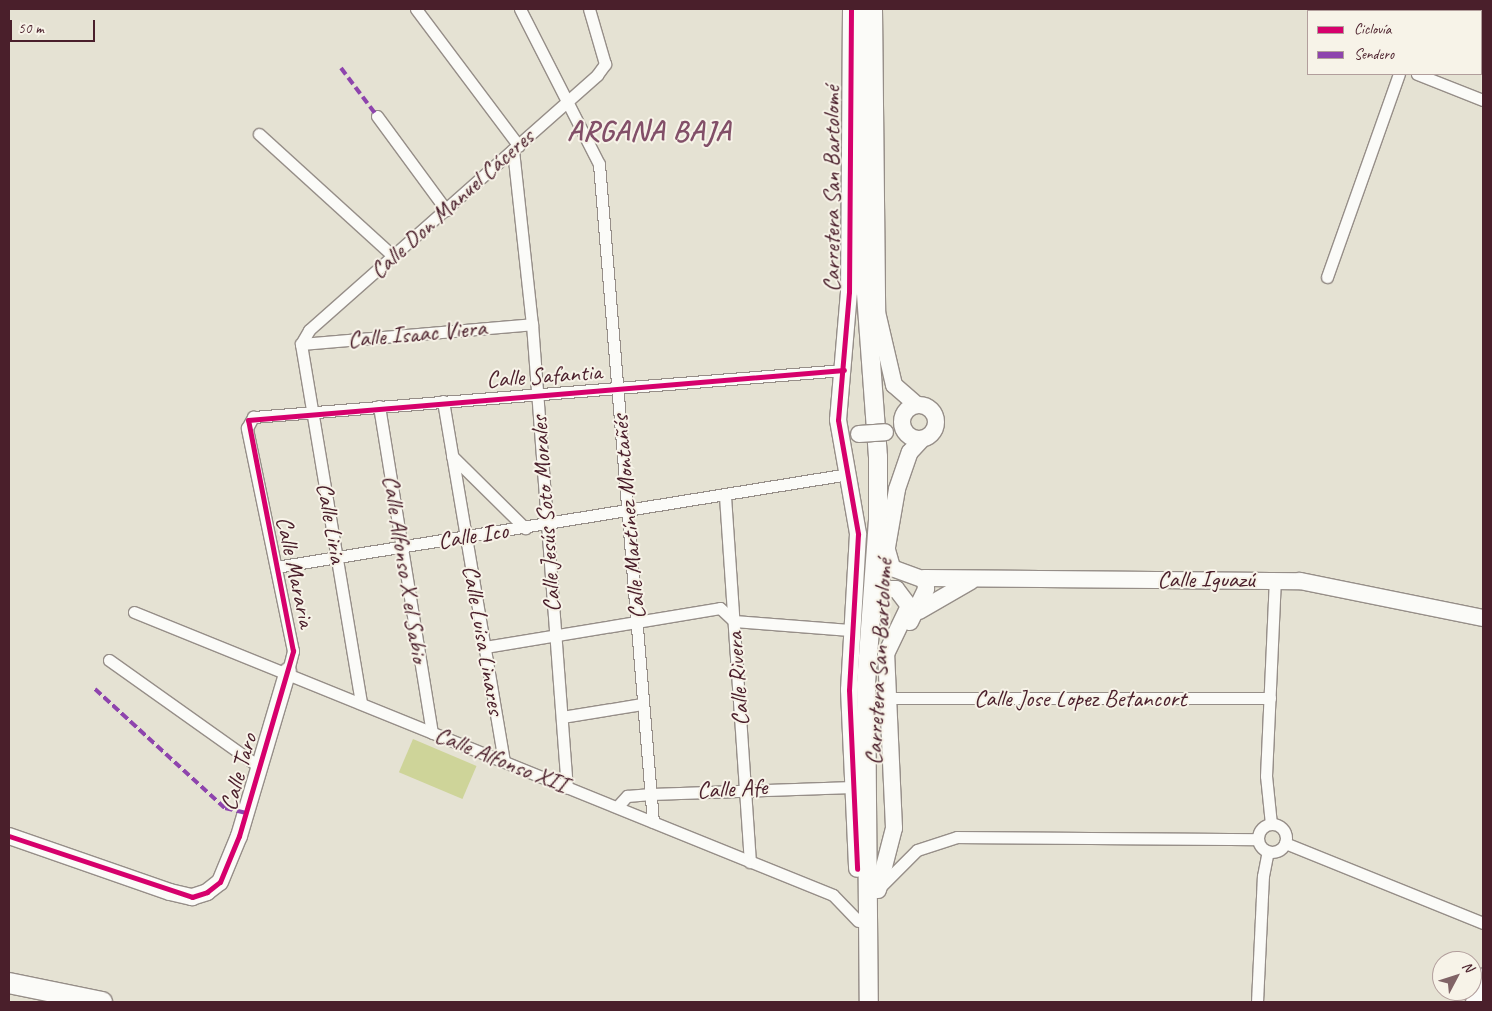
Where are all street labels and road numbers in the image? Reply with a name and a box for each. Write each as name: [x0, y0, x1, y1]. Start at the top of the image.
street label: Carretera San Bartolomé: [818, 85, 846, 293]
street label: Calle Don Manuel Cáceres: [364, 123, 540, 285]
street label: Calle Isaac Viera: [347, 314, 487, 354]
street label: Calle Safantia: [485, 358, 603, 394]
street label: Calle Martínez Montañés: [606, 414, 652, 620]
street label: Calle Jesús Soto Morales: [525, 415, 567, 613]
street label: Calle Alfonso X el Sabio: [376, 473, 434, 665]
street label: Calle Liria: [310, 480, 352, 566]
street label: Calle Mararia: [269, 514, 321, 630]
street label: Calle Ico: [436, 516, 510, 556]
street label: Carretera San Bartolomé: [859, 558, 899, 766]
street label: Calle Luisa Linares: [456, 564, 510, 716]
street label: Calle Iguazú: [1158, 566, 1254, 594]
street label: Calle Rivera: [720, 630, 756, 728]
street label: Calle Jose Lopez Betancort: [974, 685, 1186, 713]
street label: Calle Alfonso XII: [431, 720, 571, 800]
street label: Calle Taro: [214, 730, 264, 814]
street label: Calle Afe: [696, 773, 768, 805]

